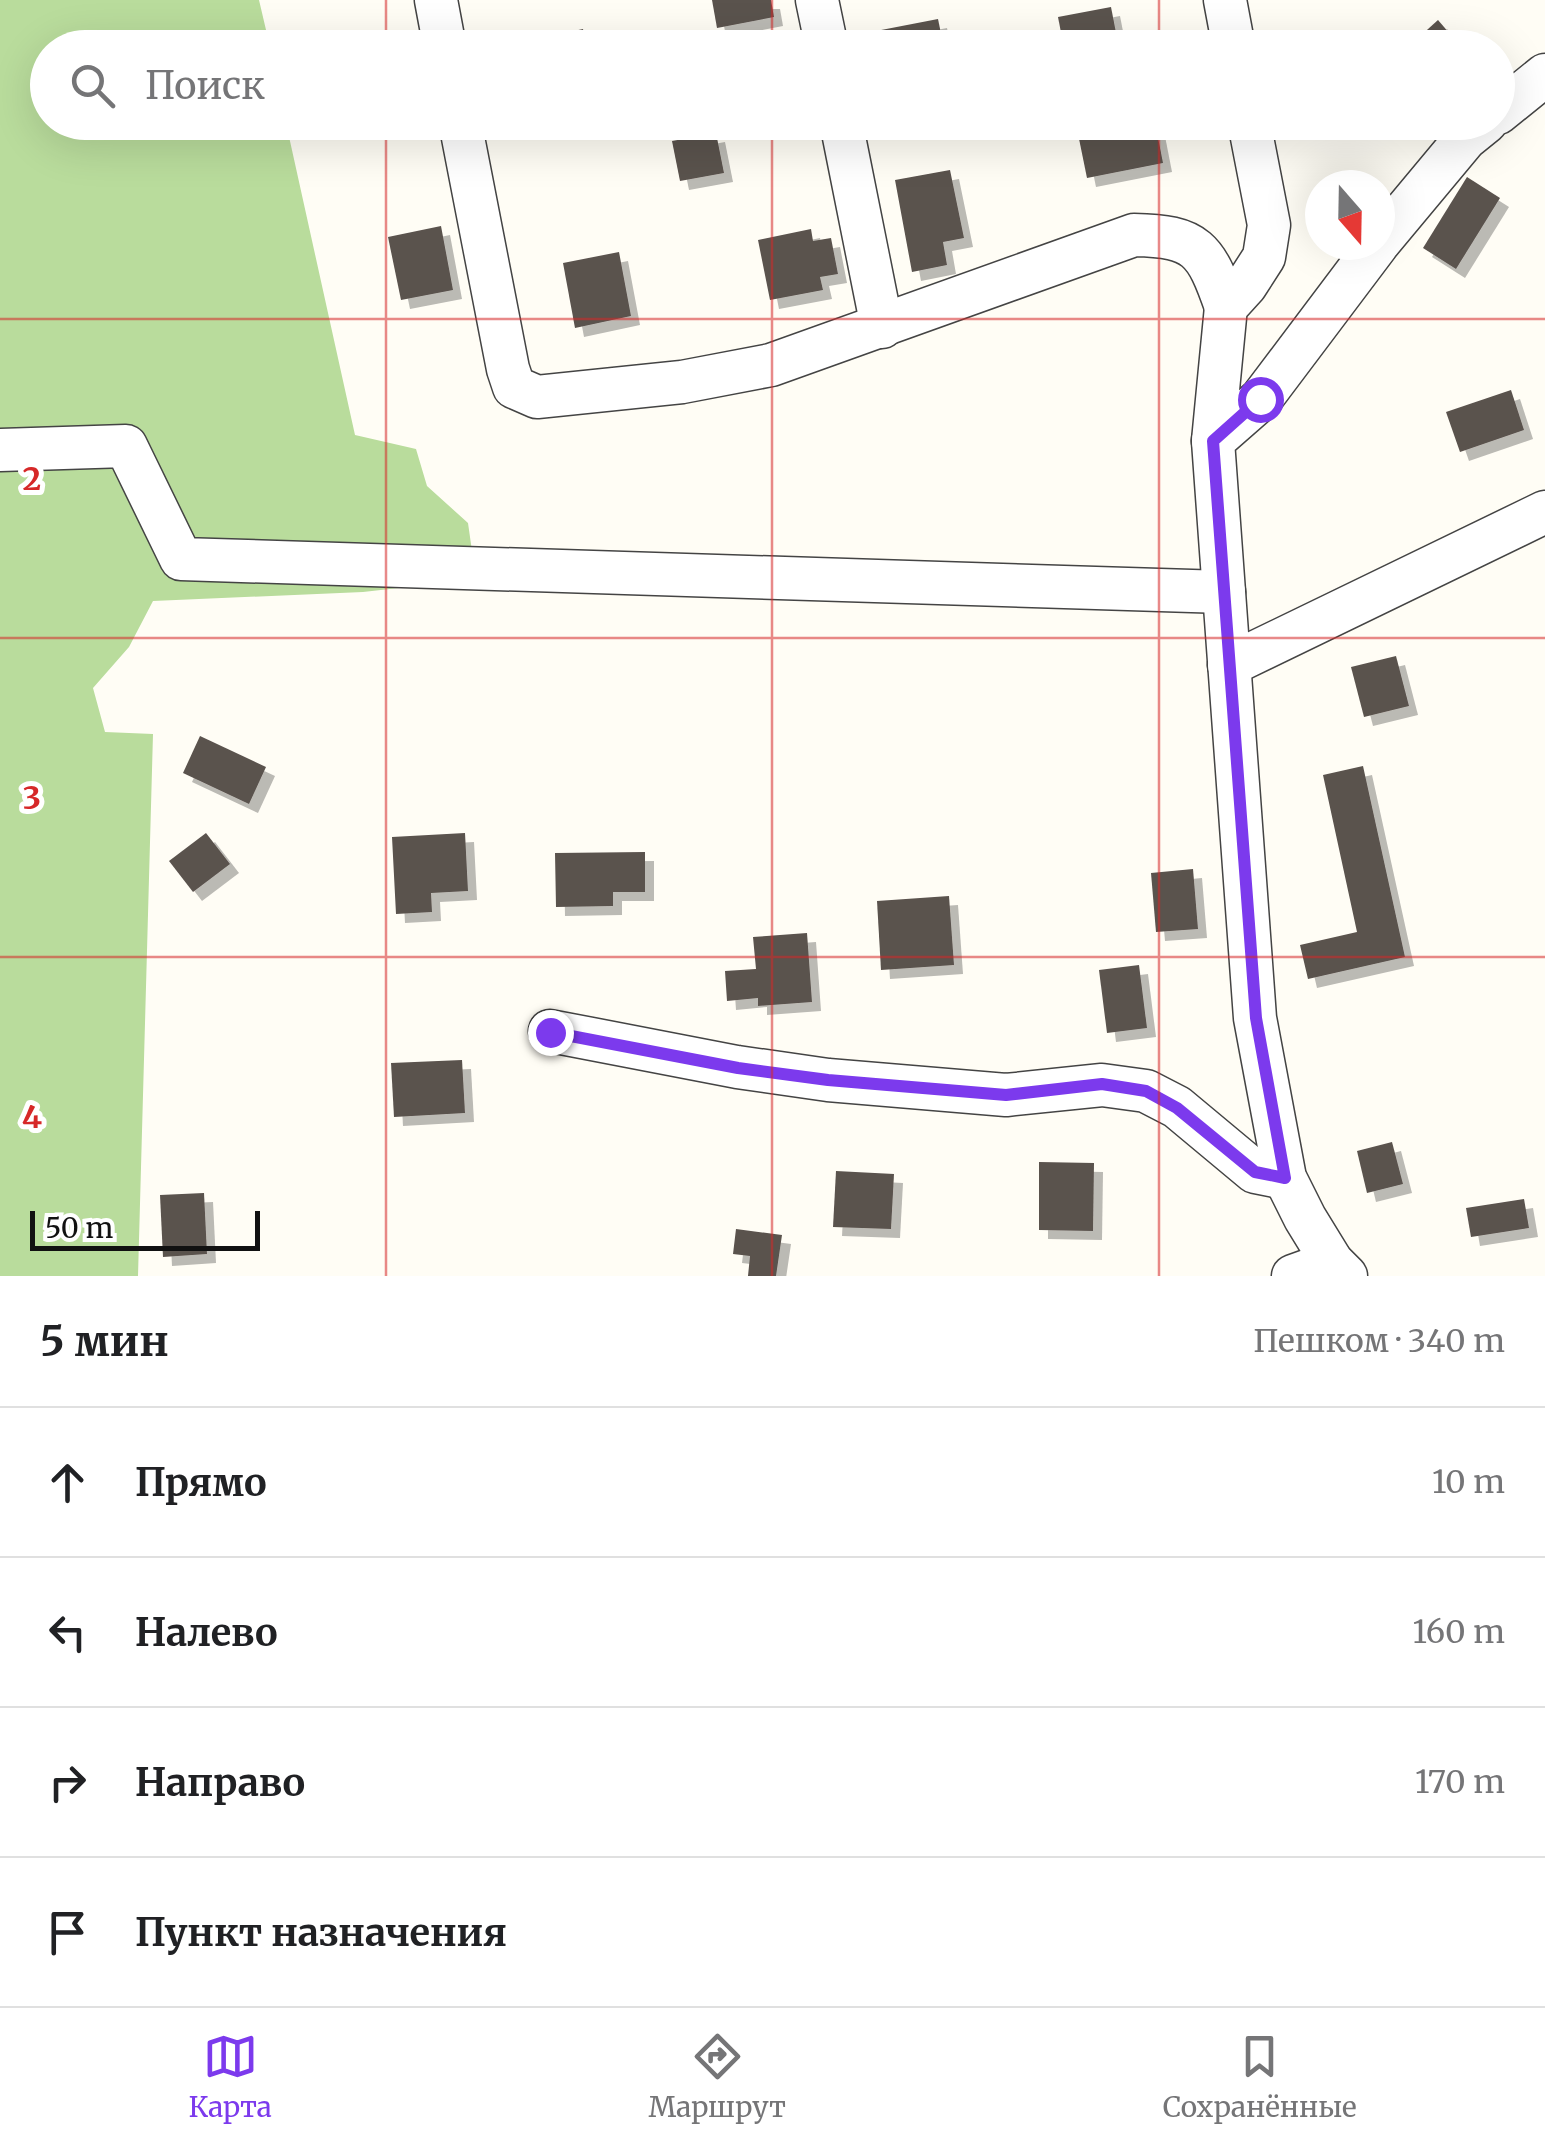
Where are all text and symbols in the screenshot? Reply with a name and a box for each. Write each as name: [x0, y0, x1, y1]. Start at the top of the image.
search box: [30, 30, 1515, 140]
icon: search: [65, 58, 120, 113]
text: Поиск: [145, 62, 265, 109]
north arrow: [1305, 170, 1395, 260]
route start: [1238, 377, 1284, 423]
text: 2: [23, 459, 41, 499]
text: 3: [23, 778, 41, 818]
route end: [528, 1010, 574, 1056]
text: 4: [22, 1097, 42, 1137]
scale bar: [30, 1206, 260, 1250]
text: 50 m: [45, 1210, 113, 1246]
text: 5 мин: [40, 1315, 169, 1367]
text: Пешком · 340 m: [1253, 1321, 1505, 1361]
icon: ahead: [40, 1455, 95, 1510]
text: Прямо: [135, 1459, 267, 1506]
text: 10 m: [1432, 1462, 1505, 1502]
icon: left: [40, 1605, 95, 1660]
text: Налево: [135, 1609, 278, 1656]
text: 160 m: [1413, 1612, 1505, 1652]
icon: right: [40, 1755, 95, 1810]
text: Направо: [135, 1759, 305, 1806]
text: 170 m: [1415, 1762, 1505, 1802]
icon: arrive: [40, 1905, 95, 1960]
text: Пункт назначения: [135, 1909, 507, 1956]
tab: Карта: [188, 2029, 272, 2125]
tab: Маршрут: [649, 2029, 786, 2125]
tab: Сохранённые: [1163, 2029, 1357, 2125]

